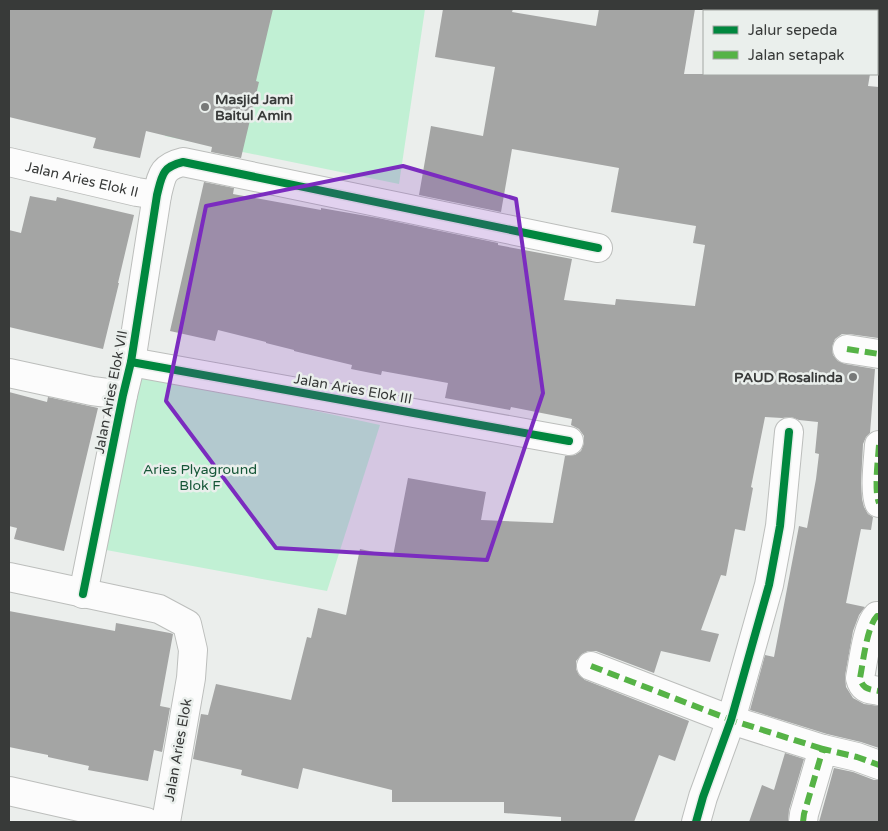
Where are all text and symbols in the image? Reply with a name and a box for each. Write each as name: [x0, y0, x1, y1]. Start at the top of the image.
legend: [703, 10, 878, 75]
text: Jalur sepeda: [748, 21, 837, 39]
text: Jalan setapak: [748, 46, 845, 64]
place label: Masjid Jami Baitul Amin: [215, 91, 293, 124]
marker: Masjid Jami Baitul Amin: [199, 101, 211, 113]
street label: Jalan Aries Elok II: [24, 158, 140, 201]
street label: Jalan Aries Elok VII: [91, 329, 131, 455]
place label: PAUD Rosalinda: [734, 369, 843, 386]
street label: Jalan Aries Elok III: [293, 370, 413, 408]
marker: PAUD Rosalinda: [847, 371, 859, 383]
park label: Aries Plyaground Blok F: [143, 461, 257, 494]
street label: Jalan Aries Elok: [161, 697, 195, 803]

